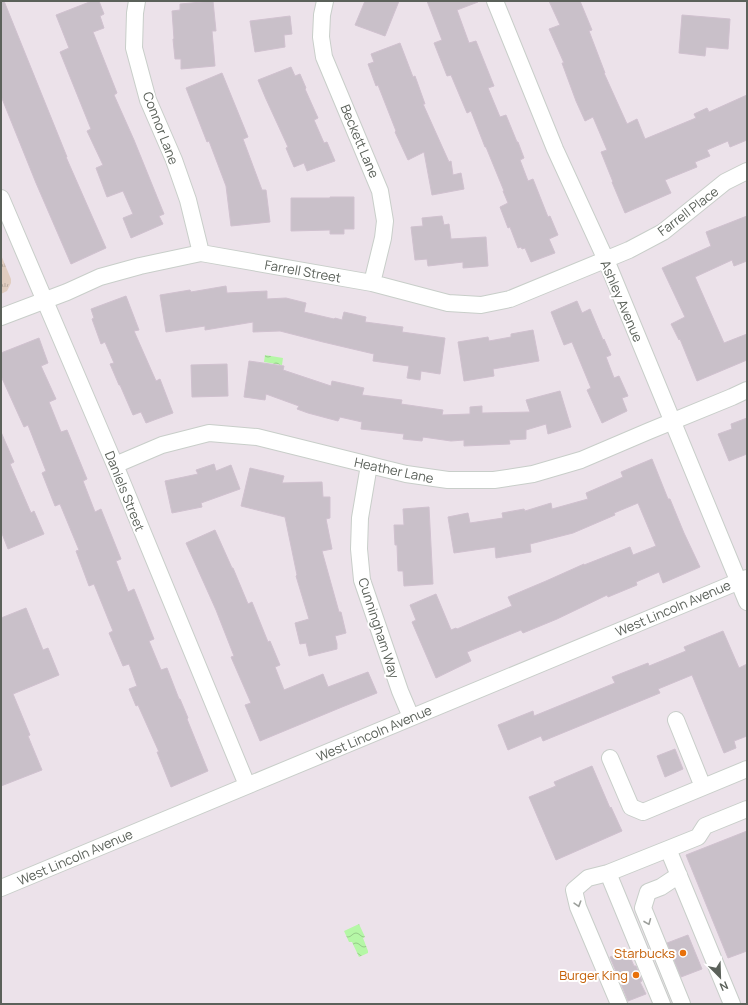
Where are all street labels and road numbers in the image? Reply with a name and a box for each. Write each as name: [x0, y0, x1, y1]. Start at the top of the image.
street label: Connor Lane: [139, 89, 183, 167]
street label: Beckett Lane: [336, 102, 384, 181]
street label: Farrell Place: [654, 182, 722, 240]
street label: Farrell Street: [263, 255, 343, 287]
street label: Ashley Avenue: [597, 257, 647, 345]
street label: Daniels Street: [101, 448, 149, 534]
street label: Heather Lane: [353, 453, 436, 487]
street label: Cunningham Way: [354, 575, 404, 681]
street label: West Lincoln Avenue: [613, 575, 734, 640]
street label: West Lincoln Avenue: [314, 700, 435, 765]
street label: West Lincoln Avenue: [15, 824, 136, 889]

